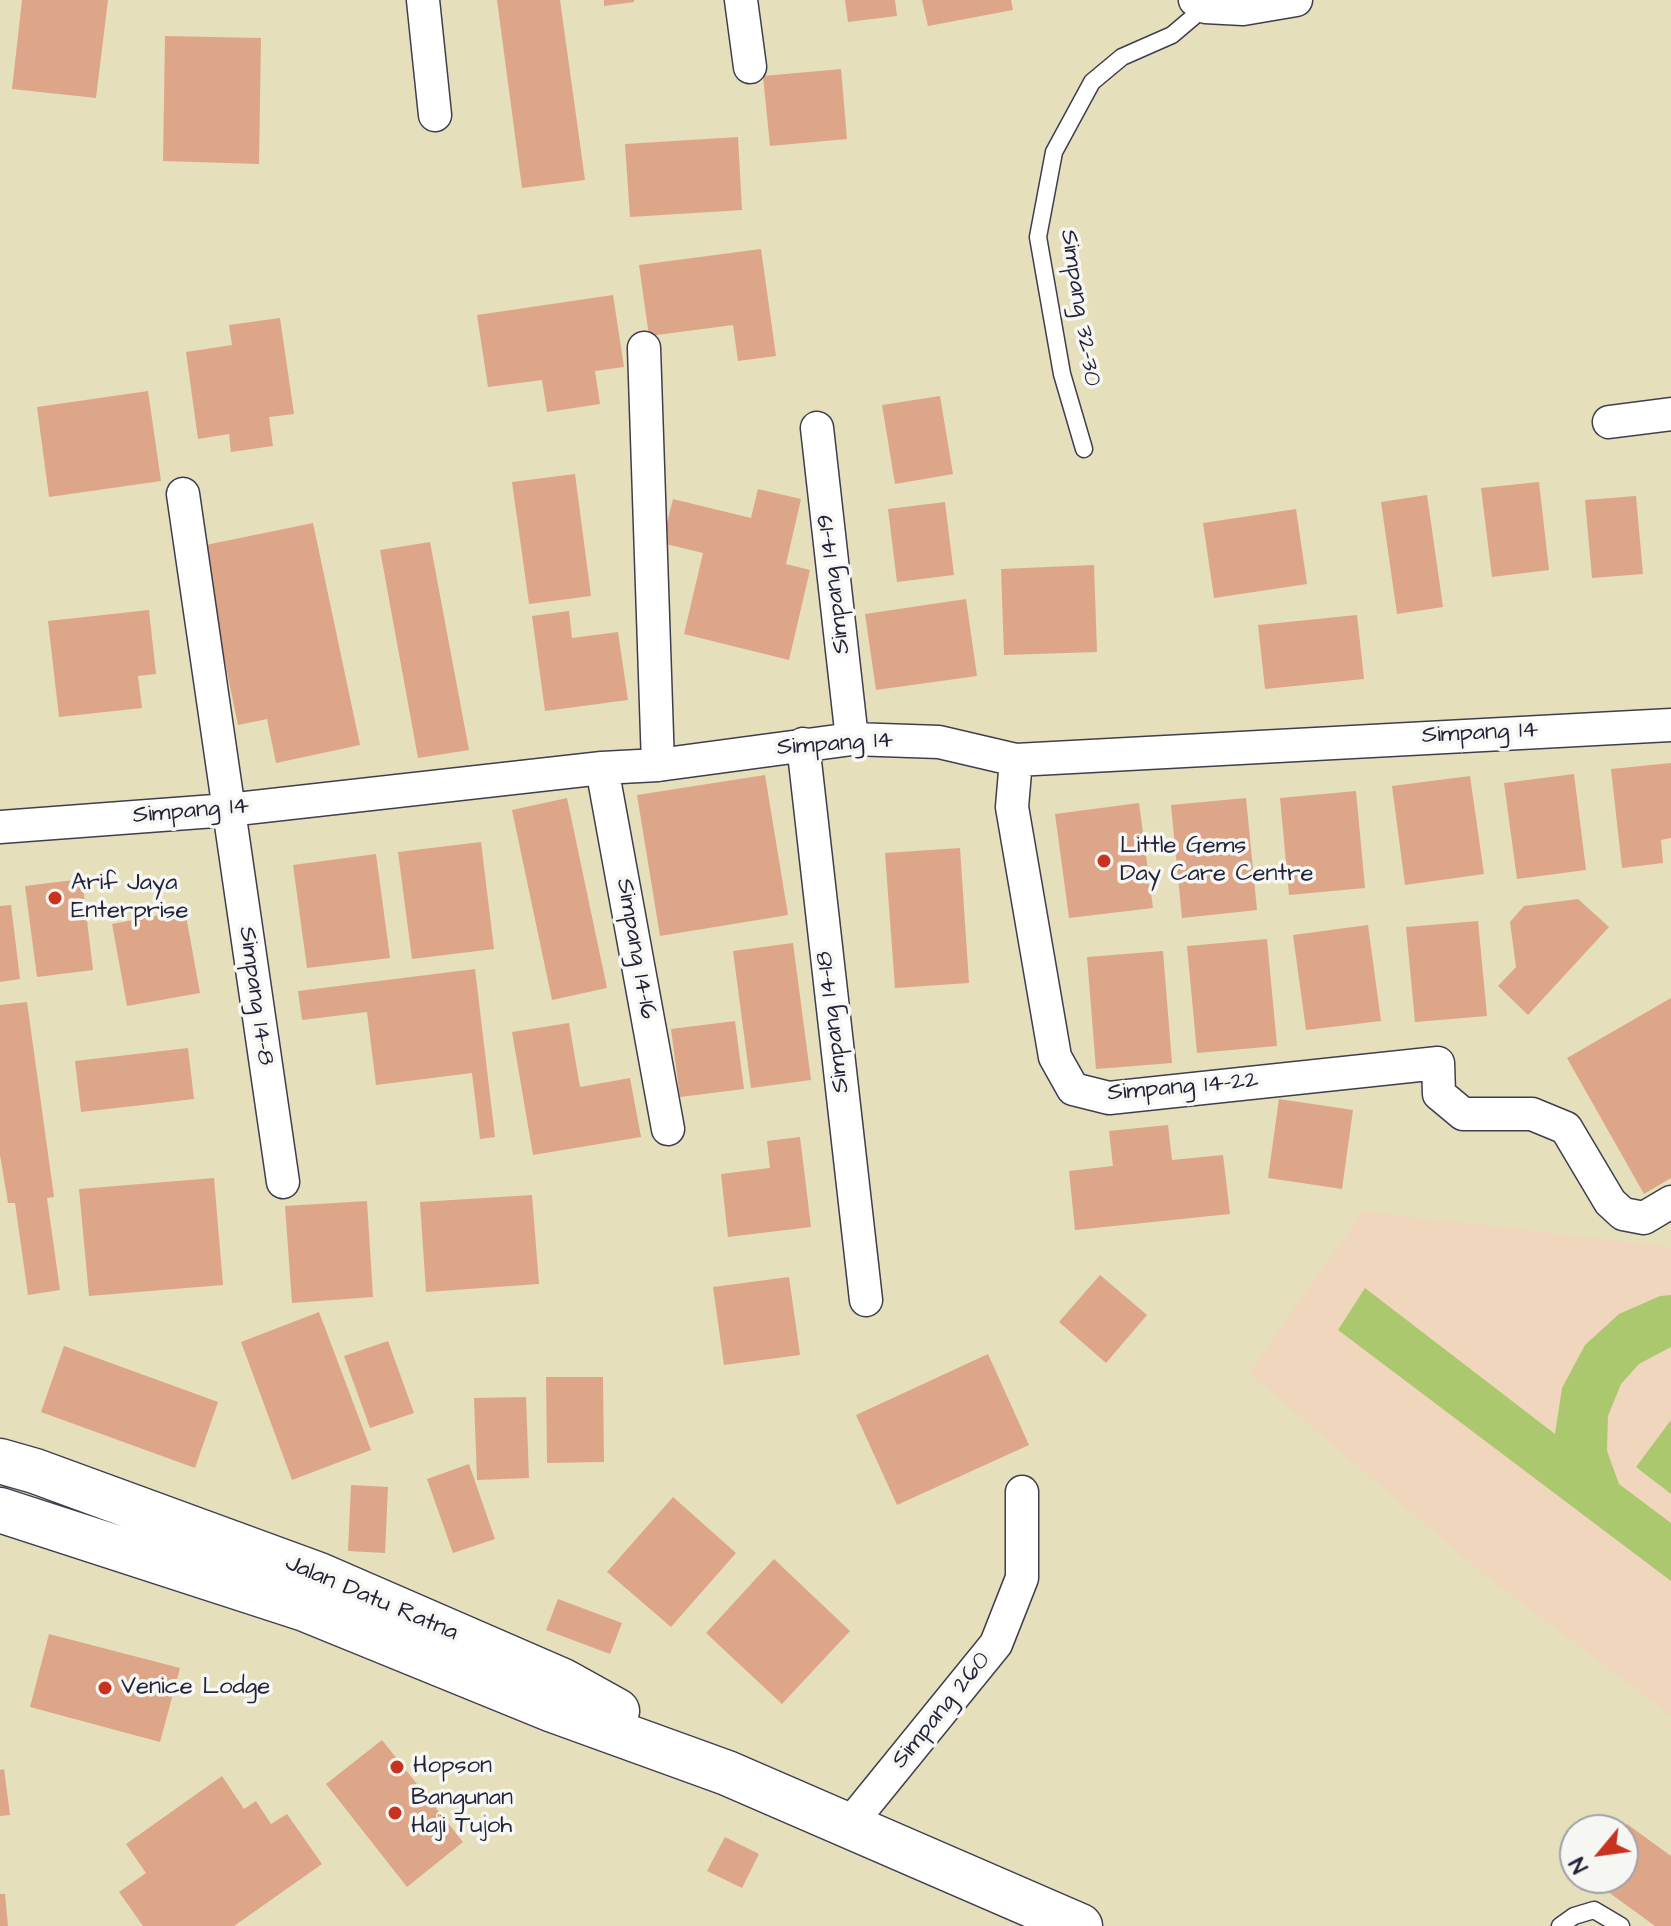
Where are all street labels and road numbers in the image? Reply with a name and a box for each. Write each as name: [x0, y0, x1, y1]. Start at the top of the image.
street label: Simpang 32-30: [1052, 228, 1106, 388]
street label: Simpang 14-19: [812, 512, 858, 656]
street label: Simpang 14: [1421, 717, 1539, 751]
street label: Simpang 14: [776, 727, 894, 763]
street label: Simpang 14: [132, 793, 250, 831]
street label: Simpang 14-16: [608, 876, 662, 1022]
street label: Simpang 14-8: [231, 925, 279, 1067]
street label: Simpang 14-18: [811, 949, 857, 1095]
street label: Simpang 14-22: [1106, 1067, 1260, 1109]
street label: Jalan Datu Ratna: [280, 1550, 462, 1648]
street label: Simpang 260: [886, 1647, 998, 1775]

